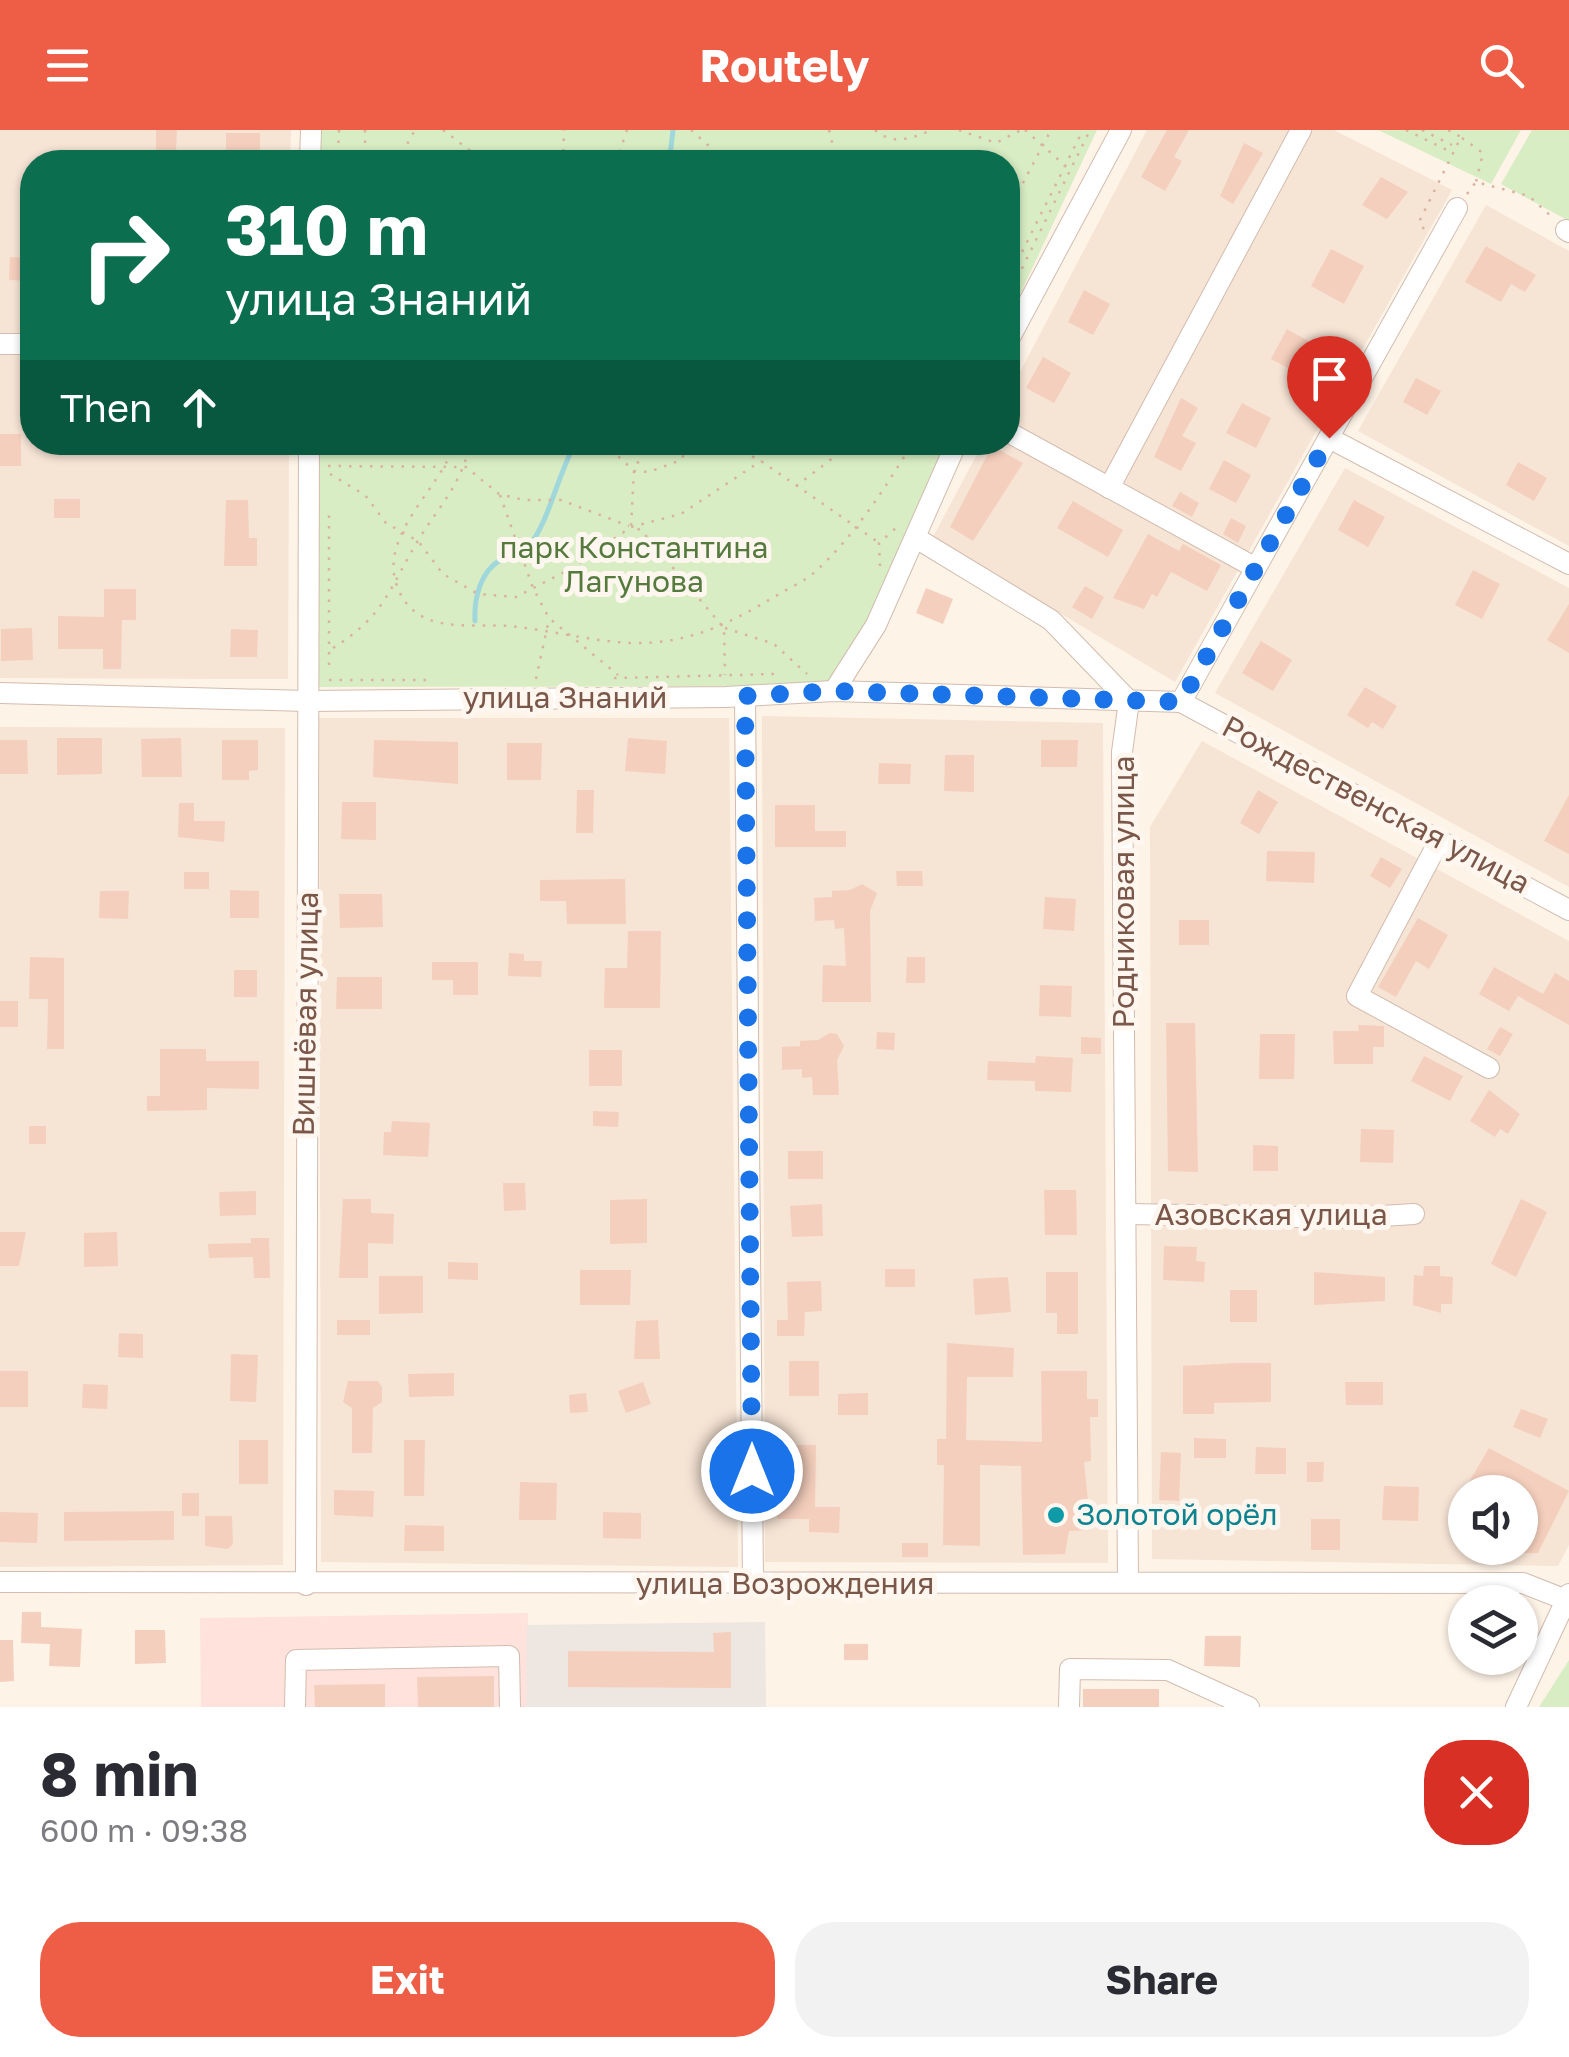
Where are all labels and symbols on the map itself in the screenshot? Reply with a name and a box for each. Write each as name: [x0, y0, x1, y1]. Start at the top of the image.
pin: [1287, 336, 1372, 439]
park label: парк Константина Лагунова: [500, 529, 768, 599]
street label: улица Знаний: [463, 679, 667, 715]
street label: Рождественская улица: [1217, 708, 1536, 901]
street label: Родниковая улица: [1105, 756, 1141, 1028]
street label: Вишнёвая улица: [285, 891, 325, 1137]
street label: Азовская улица: [1154, 1196, 1388, 1232]
position arrow: [700, 1419, 804, 1523]
place label: Золотой орёл: [1076, 1496, 1277, 1532]
marker: Золотой орёл: [1045, 1504, 1067, 1526]
street label: улица Возрождения: [636, 1565, 934, 1601]

